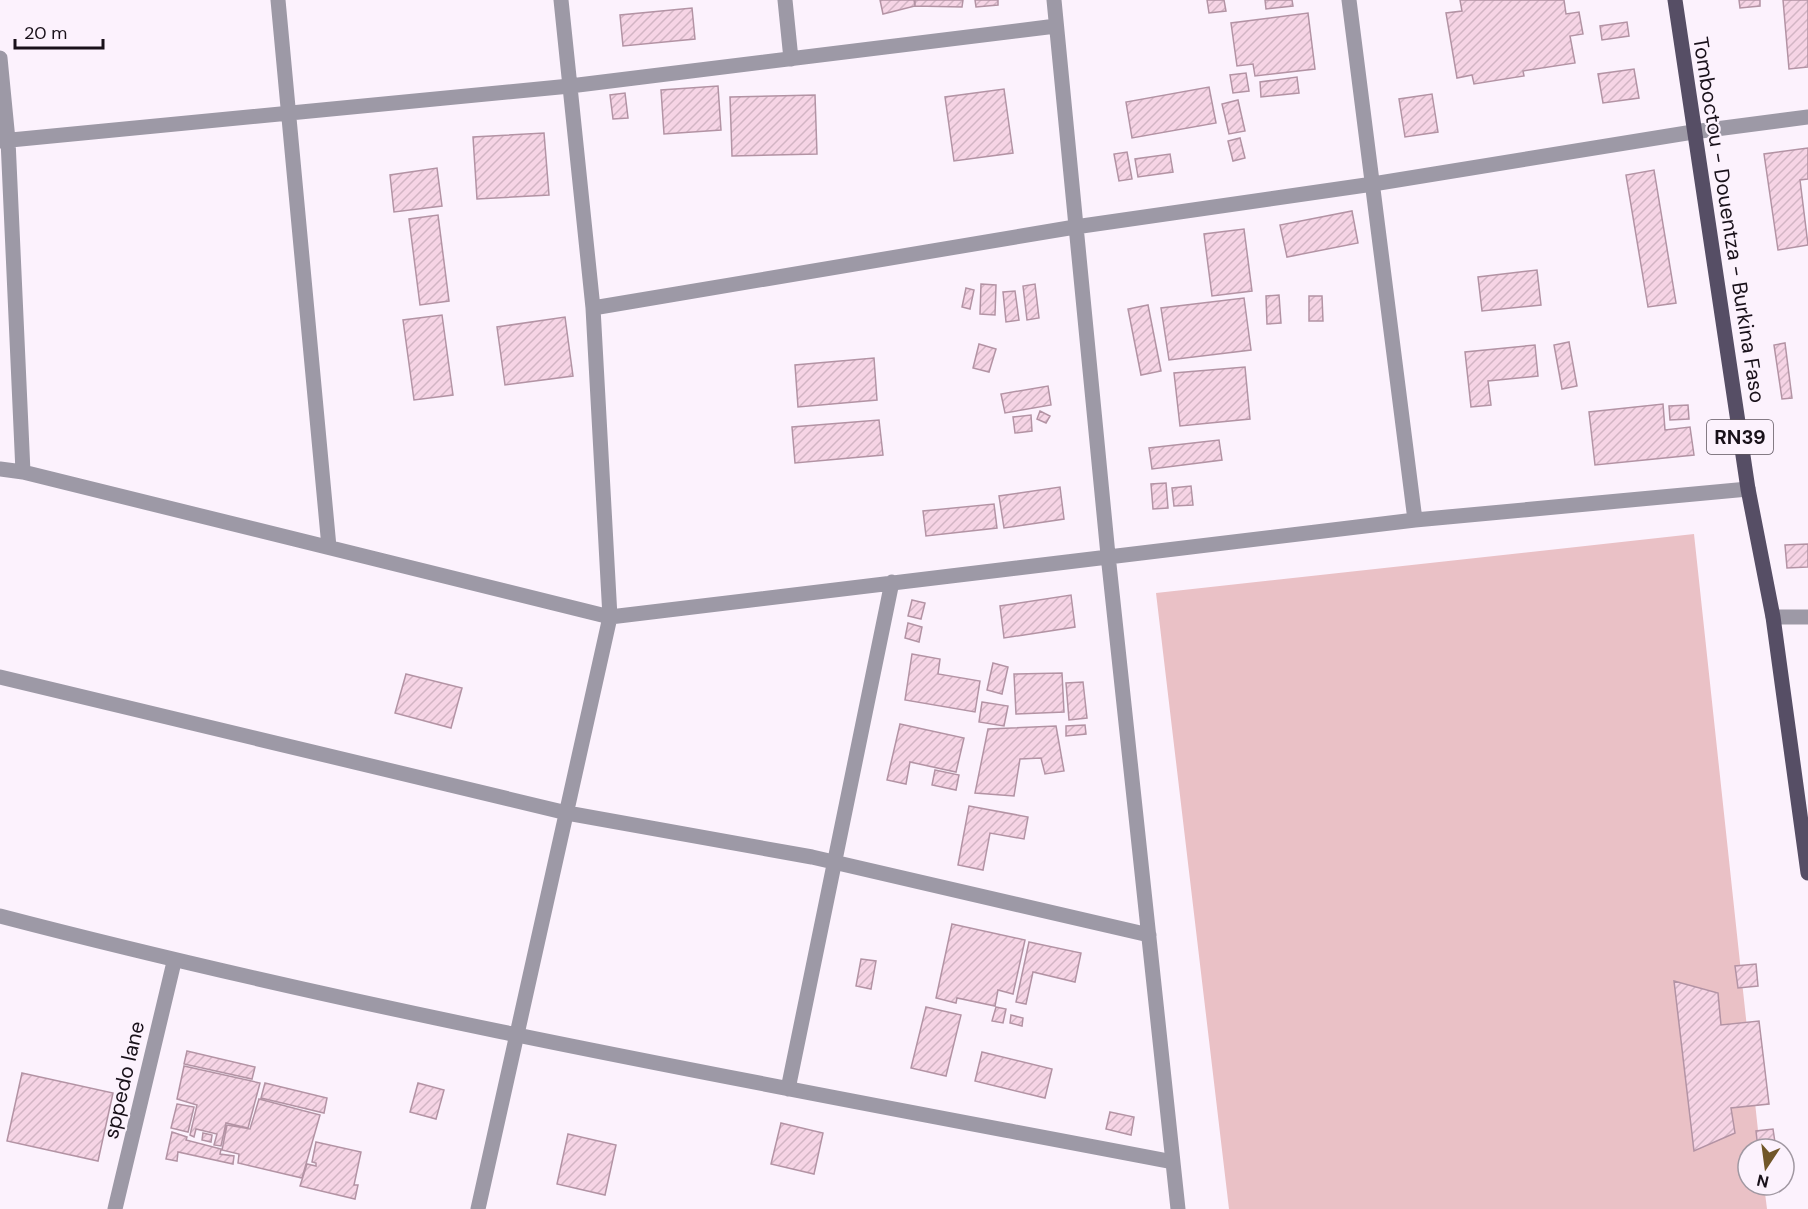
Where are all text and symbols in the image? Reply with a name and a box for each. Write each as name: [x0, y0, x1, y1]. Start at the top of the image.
scale bar: [15, 12, 104, 50]
text: 20 m: [24, 21, 67, 45]
street label: Tomboctou - Douentza - Burkina Faso: [1686, 35, 1772, 405]
road number: RN39: [1707, 420, 1773, 454]
street label: sppedo lane: [97, 1018, 151, 1142]
north arrow: [1736, 1137, 1796, 1197]
text: N: [1755, 1170, 1771, 1193]

